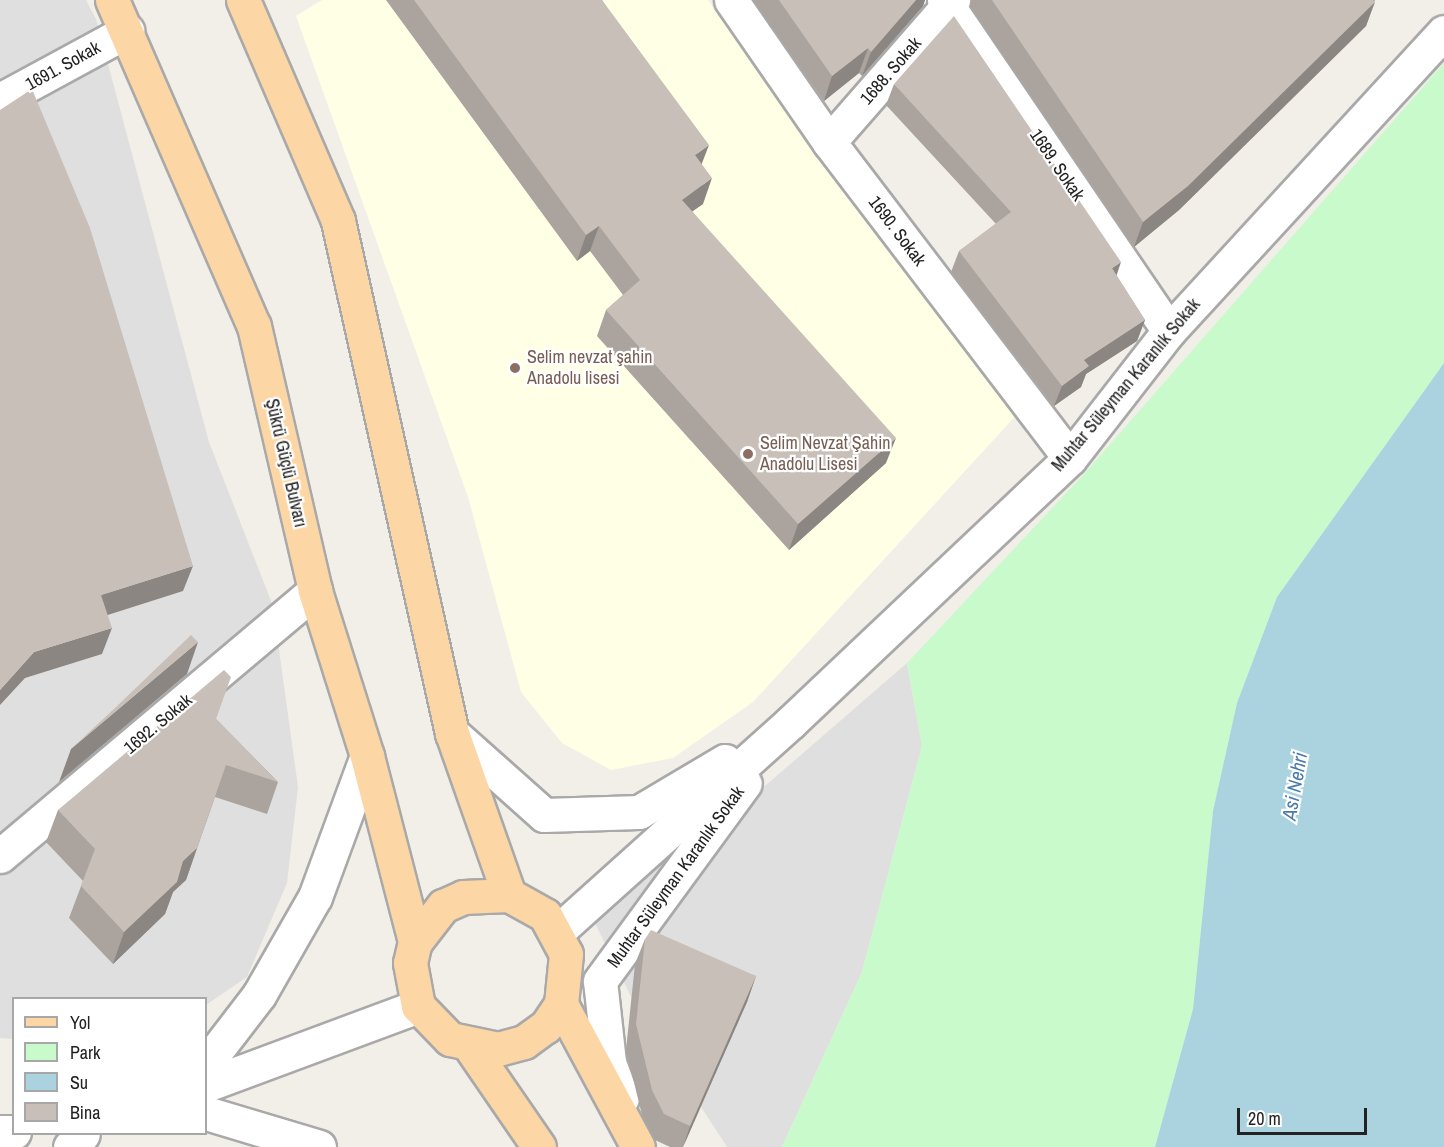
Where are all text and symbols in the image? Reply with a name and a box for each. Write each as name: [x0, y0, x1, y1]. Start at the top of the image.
street label: 1688. Sokak: [856, 33, 926, 109]
street label: 1691. Sokak: [22, 37, 104, 95]
street label: 1689. Sokak: [1025, 125, 1089, 205]
street label: 1690. Sokak: [864, 192, 930, 270]
street label: Muhtar Süleyman Karanlık Sokak: [1047, 294, 1205, 476]
place label: Selim nevzat şahin Anadolu lisesi: [527, 347, 653, 389]
marker: Selim nevzat şahin Anadolu lisesi: [508, 361, 522, 375]
street label: Şükrü Güçlü Bulvarı: [261, 397, 311, 529]
place label: Selim Nevzat Şahin Anadolu Lisesi: [760, 433, 890, 476]
marker: Selim Nevzat Şahin Anadolu Lisesi: [741, 447, 755, 461]
street label: 1692. Sokak: [120, 689, 196, 759]
water label: Asi Nehri: [1276, 750, 1312, 822]
street label: Muhtar Süleyman Karanlık Sokak: [603, 782, 749, 972]
legend: [12, 997, 207, 1135]
text: Yol: [70, 1010, 90, 1035]
text: Park: [70, 1040, 100, 1065]
text: Su: [70, 1070, 88, 1095]
scale bar: [1240, 1096, 1370, 1134]
text: Bina: [70, 1100, 100, 1125]
text: 20 m: [1248, 1106, 1281, 1131]

